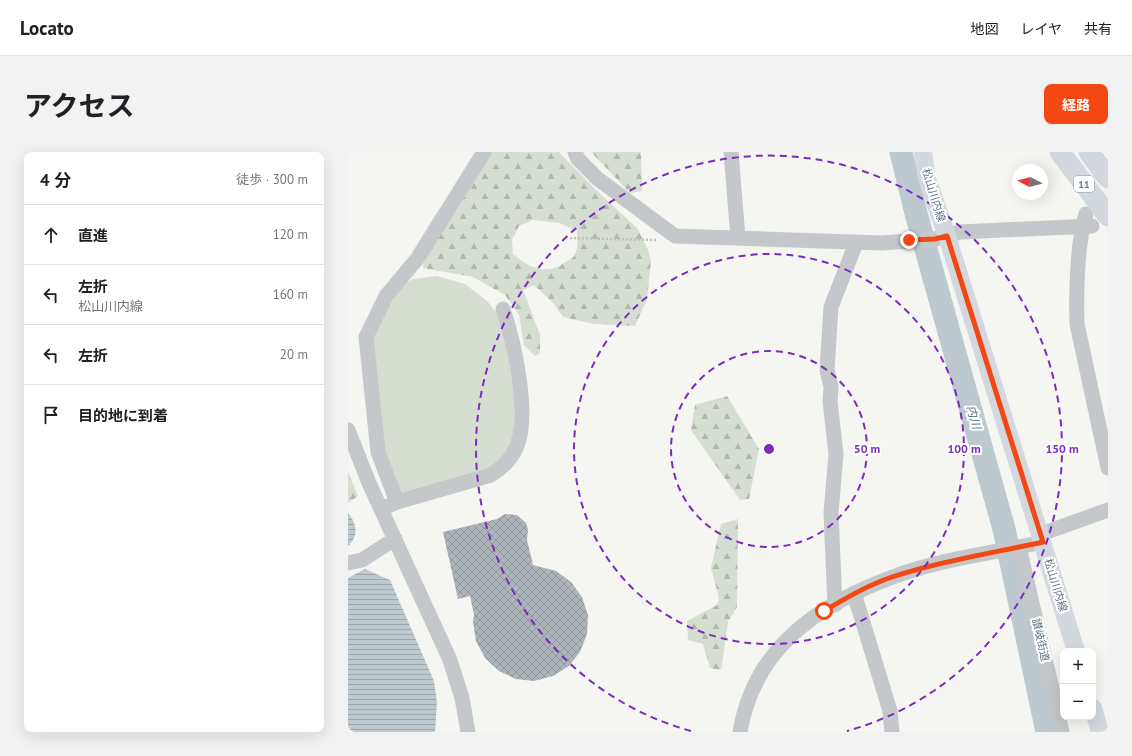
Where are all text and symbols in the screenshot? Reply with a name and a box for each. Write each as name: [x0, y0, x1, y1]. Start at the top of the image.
text: Locato: [20, 16, 74, 40]
text: 地図: [970, 20, 998, 38]
text: レイヤ: [1020, 20, 1062, 38]
text: 共有: [1084, 20, 1112, 38]
button: 経路: [1044, 84, 1108, 124]
text: アクセス: [24, 87, 135, 124]
north arrow: [1012, 164, 1048, 200]
street label: 松山川内線: [919, 167, 949, 223]
text: 4 分: [40, 169, 71, 191]
text: 徒歩 · 300 m: [236, 171, 308, 188]
road number: 11: [1074, 176, 1094, 192]
icon: ahead: [40, 224, 62, 246]
text: 直進: [78, 226, 108, 245]
text: 120 m: [273, 226, 308, 243]
route end: [900, 231, 918, 249]
text: 左折: [78, 277, 108, 296]
icon: left: [40, 284, 62, 306]
text: 160 m: [273, 286, 308, 303]
text: 松山川内線: [78, 298, 143, 315]
icon: left: [40, 344, 62, 366]
text: 左折: [78, 346, 108, 365]
text: 20 m: [280, 346, 308, 363]
water label: 内川: [964, 403, 985, 432]
icon: arrive: [40, 404, 62, 426]
text: 目的地に到着: [78, 406, 168, 425]
text: 50 m: [854, 441, 880, 456]
text: 100 m: [947, 441, 981, 456]
text: 150 m: [1045, 441, 1079, 456]
centre of rings: [762, 442, 776, 456]
street label: 松山川内線: [1041, 557, 1071, 613]
route start: [815, 602, 833, 620]
street label: 讃岐街道: [1029, 617, 1053, 663]
map controls: [1060, 648, 1096, 720]
button: +: [1060, 648, 1096, 684]
button: −: [1060, 684, 1096, 720]

